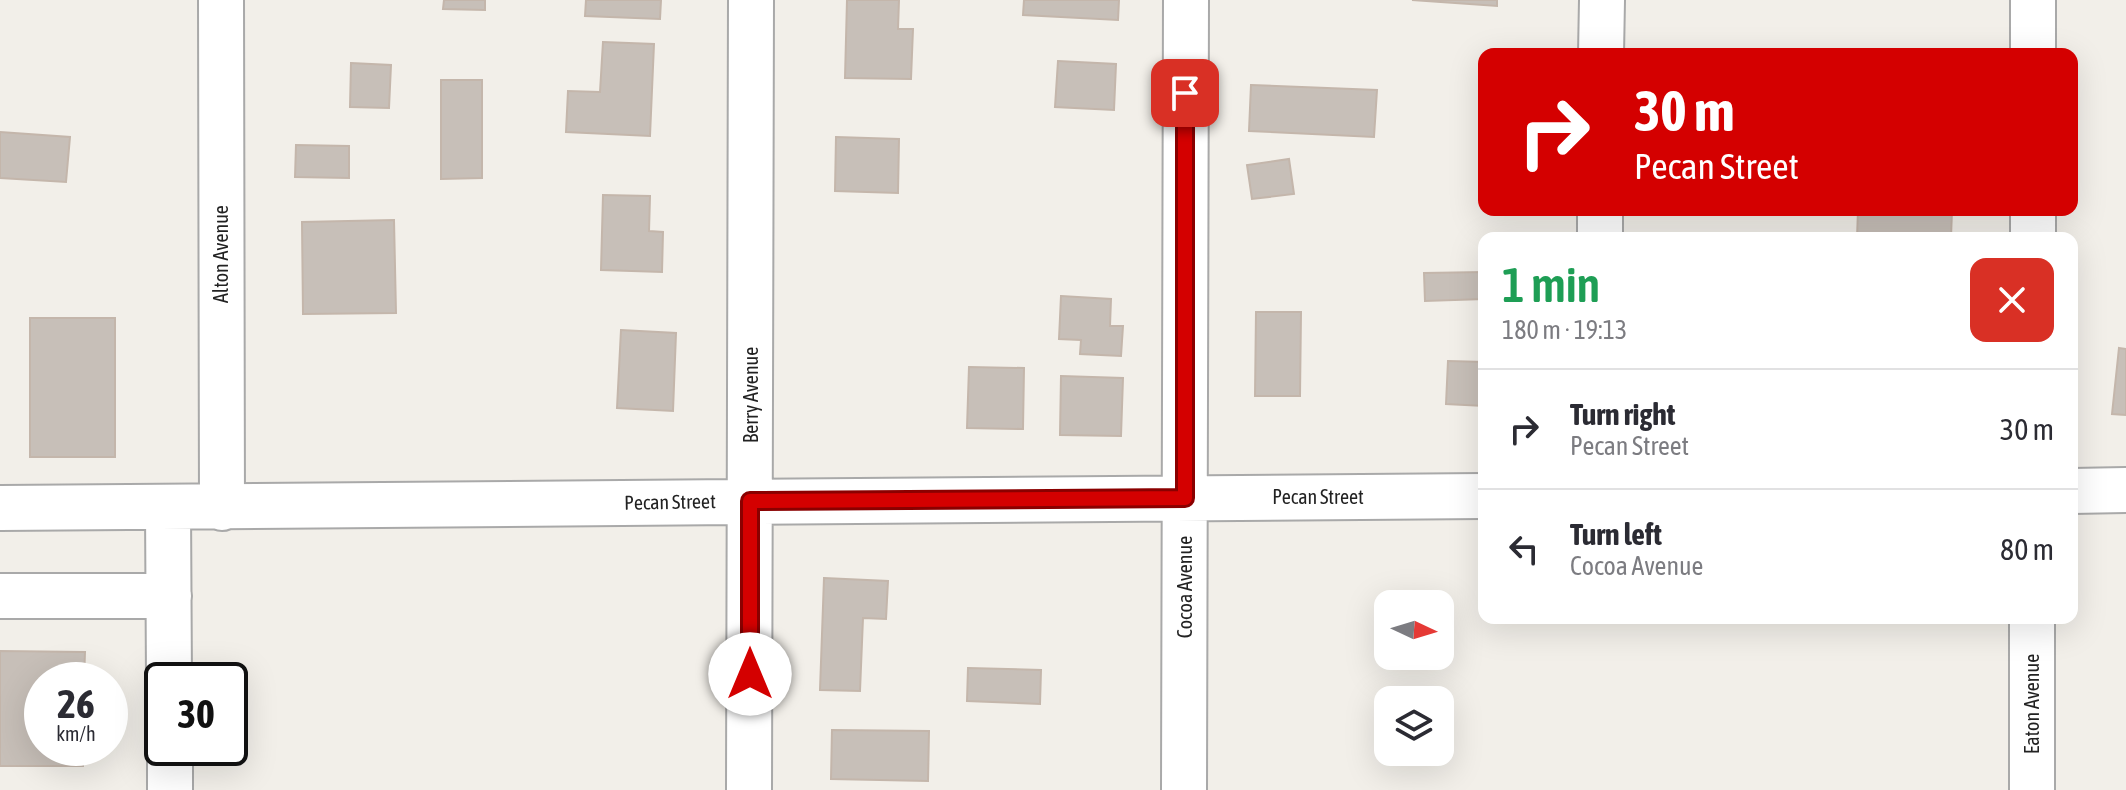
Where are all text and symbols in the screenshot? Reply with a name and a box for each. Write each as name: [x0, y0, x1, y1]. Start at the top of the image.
pin: [1151, 59, 1219, 127]
icon: arrive: [1163, 71, 1207, 115]
text: 30 m: [1634, 79, 1735, 143]
icon: right: [1502, 80, 1606, 184]
text: Pecan Street: [1634, 145, 1799, 187]
street label: Alton Avenue: [209, 205, 232, 303]
text: 1 min: [1502, 257, 1600, 312]
button: close: [1970, 258, 2054, 342]
text: 180 m · 19:13: [1502, 315, 1627, 345]
street label: Berry Avenue: [739, 347, 762, 443]
text: Turn right: [1570, 397, 1676, 431]
icon: right: [1502, 407, 1546, 451]
text: 30 m: [2000, 412, 2054, 446]
text: Pecan Street: [1570, 431, 1689, 461]
street label: Pecan Street: [1272, 485, 1364, 508]
street label: Pecan Street: [624, 489, 716, 514]
text: Turn left: [1570, 517, 1662, 551]
icon: left: [1502, 527, 1546, 571]
text: 80 m: [2000, 532, 2054, 566]
street label: Cocoa Avenue: [1173, 536, 1196, 638]
text: Cocoa Avenue: [1570, 551, 1703, 581]
north arrow: [1374, 590, 1454, 670]
map controls: [1374, 590, 1454, 766]
position arrow: [708, 632, 792, 716]
street label: Eaton Avenue: [2020, 654, 2043, 754]
speed limit sign: 30: [144, 662, 248, 766]
text: 26: [57, 681, 95, 726]
button: layers: [1374, 686, 1454, 766]
text: km/h: [56, 722, 96, 745]

